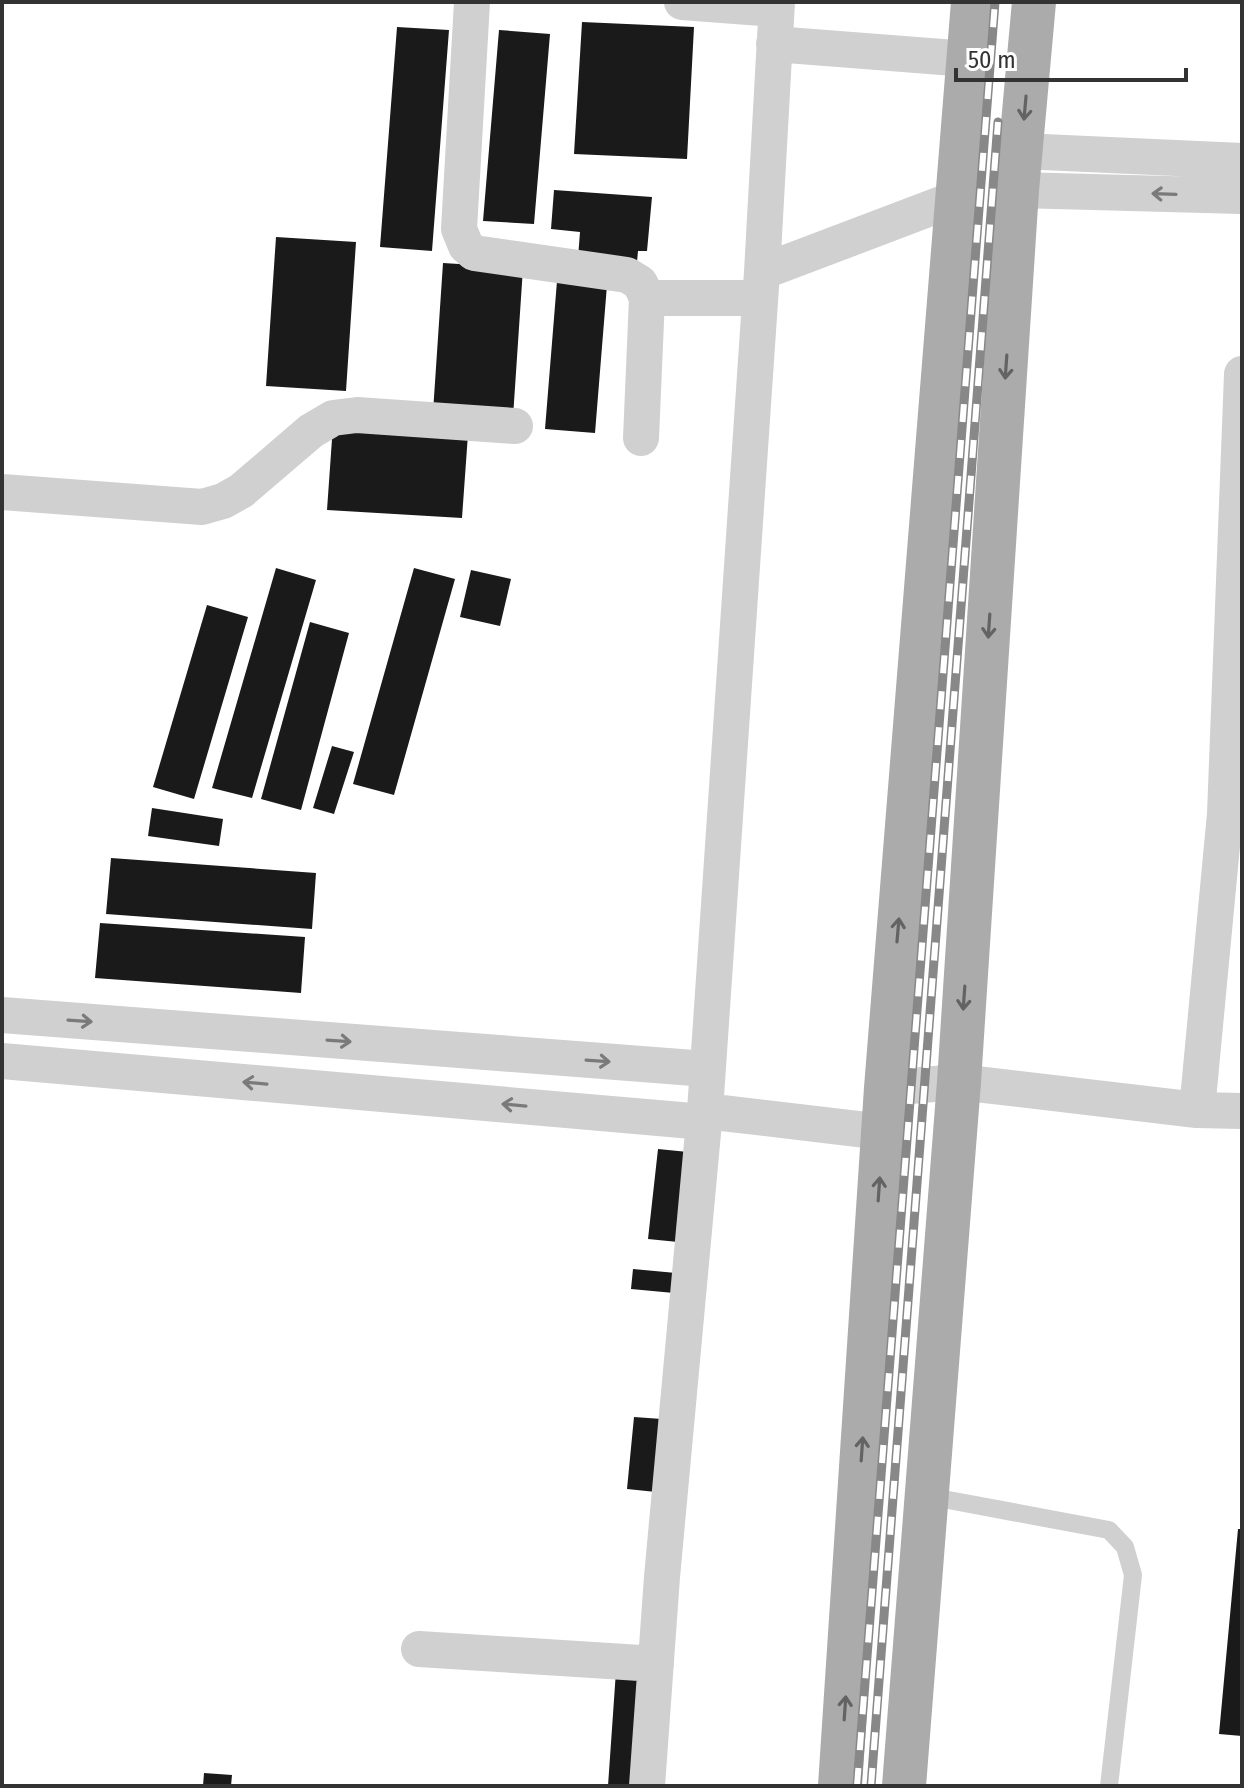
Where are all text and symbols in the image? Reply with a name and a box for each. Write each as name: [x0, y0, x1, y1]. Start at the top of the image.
scale bar: [956, 32, 1186, 82]
text: 50 m: [968, 46, 1016, 74]
one-way arrow: [1017, 94, 1032, 121]
one-way arrow: [1151, 186, 1178, 202]
one-way arrow: [998, 353, 1013, 380]
one-way arrow: [981, 612, 996, 639]
one-way arrow: [891, 917, 906, 944]
one-way arrow: [957, 984, 972, 1010]
one-way arrow: [66, 1014, 93, 1029]
one-way arrow: [325, 1034, 352, 1049]
one-way arrow: [584, 1053, 611, 1068]
one-way arrow: [242, 1075, 269, 1090]
one-way arrow: [501, 1098, 528, 1113]
one-way arrow: [872, 1176, 887, 1203]
one-way arrow: [855, 1436, 870, 1463]
one-way arrow: [838, 1695, 853, 1722]

